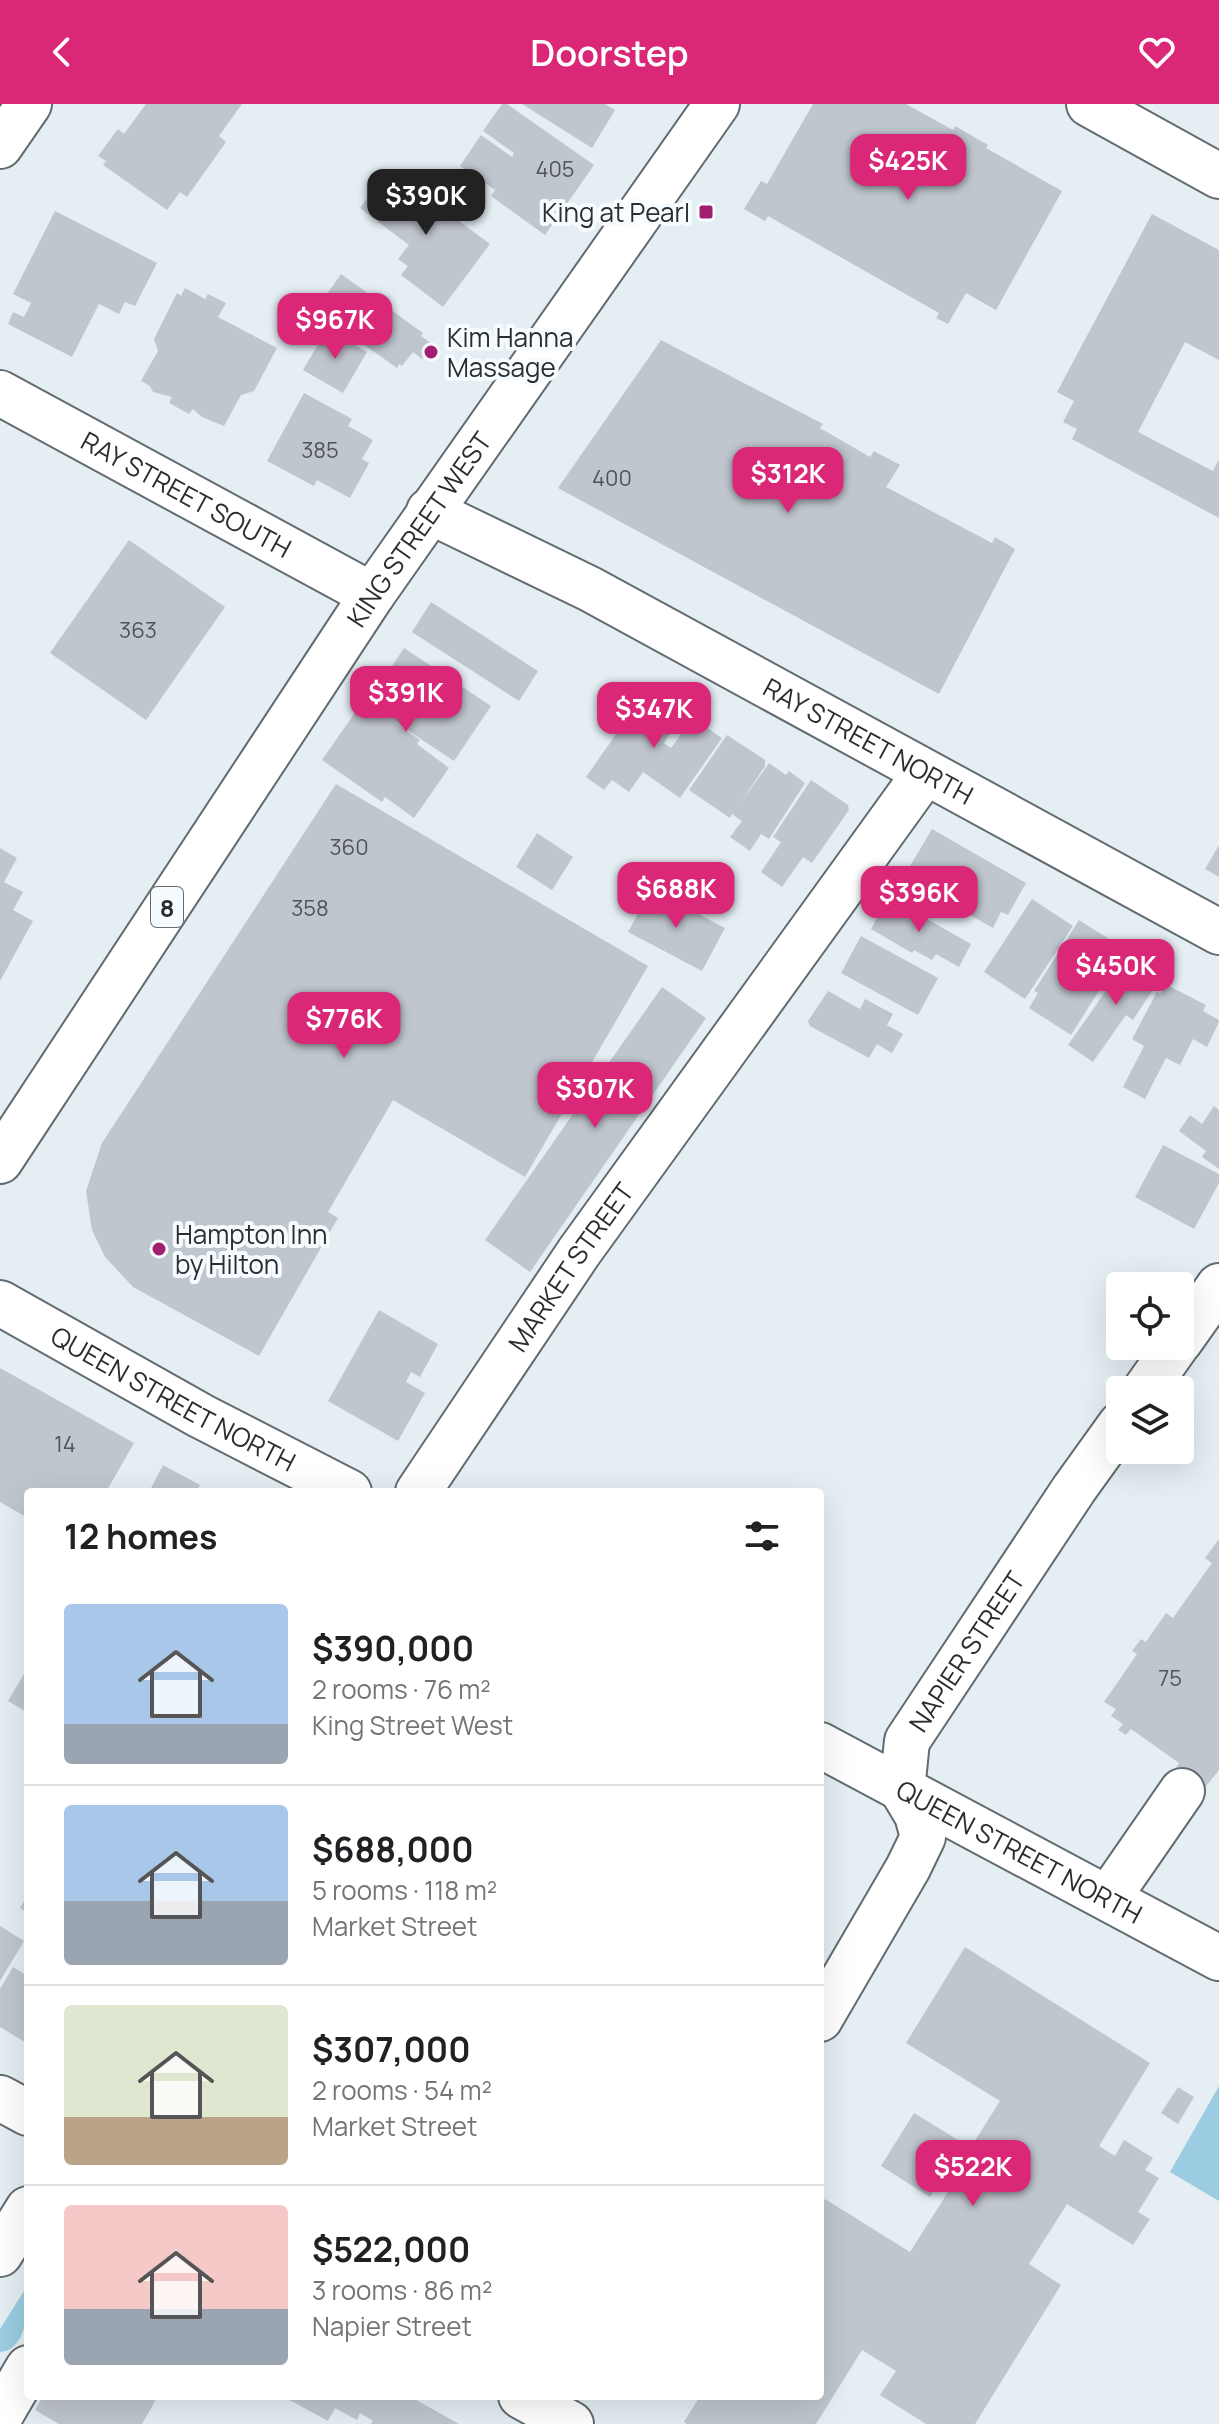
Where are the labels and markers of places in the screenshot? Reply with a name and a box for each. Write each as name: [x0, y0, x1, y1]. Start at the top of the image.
pin: $425K: [852, 134, 964, 202]
pin: $390K: [370, 169, 482, 237]
place label: King at Pearl: [542, 194, 690, 230]
marker: King at Pearl: [697, 203, 715, 221]
pin: $967K: [279, 293, 391, 361]
place label: Kim Hanna Massage: [447, 319, 573, 385]
marker: Kim Hanna Massage: [422, 343, 440, 361]
pin: $312K: [732, 447, 844, 515]
pin: $391K: [350, 666, 462, 734]
pin: $347K: [598, 682, 710, 750]
pin: $688K: [620, 862, 732, 930]
pin: $396K: [863, 866, 975, 934]
pin: $450K: [1060, 939, 1172, 1007]
pin: $776K: [288, 992, 400, 1060]
pin: $307K: [539, 1062, 651, 1130]
place label: Hampton Inn by Hilton: [175, 1216, 328, 1282]
marker: Hampton Inn by Hilton: [150, 1240, 168, 1258]
pin: $522K: [917, 2140, 1029, 2208]

